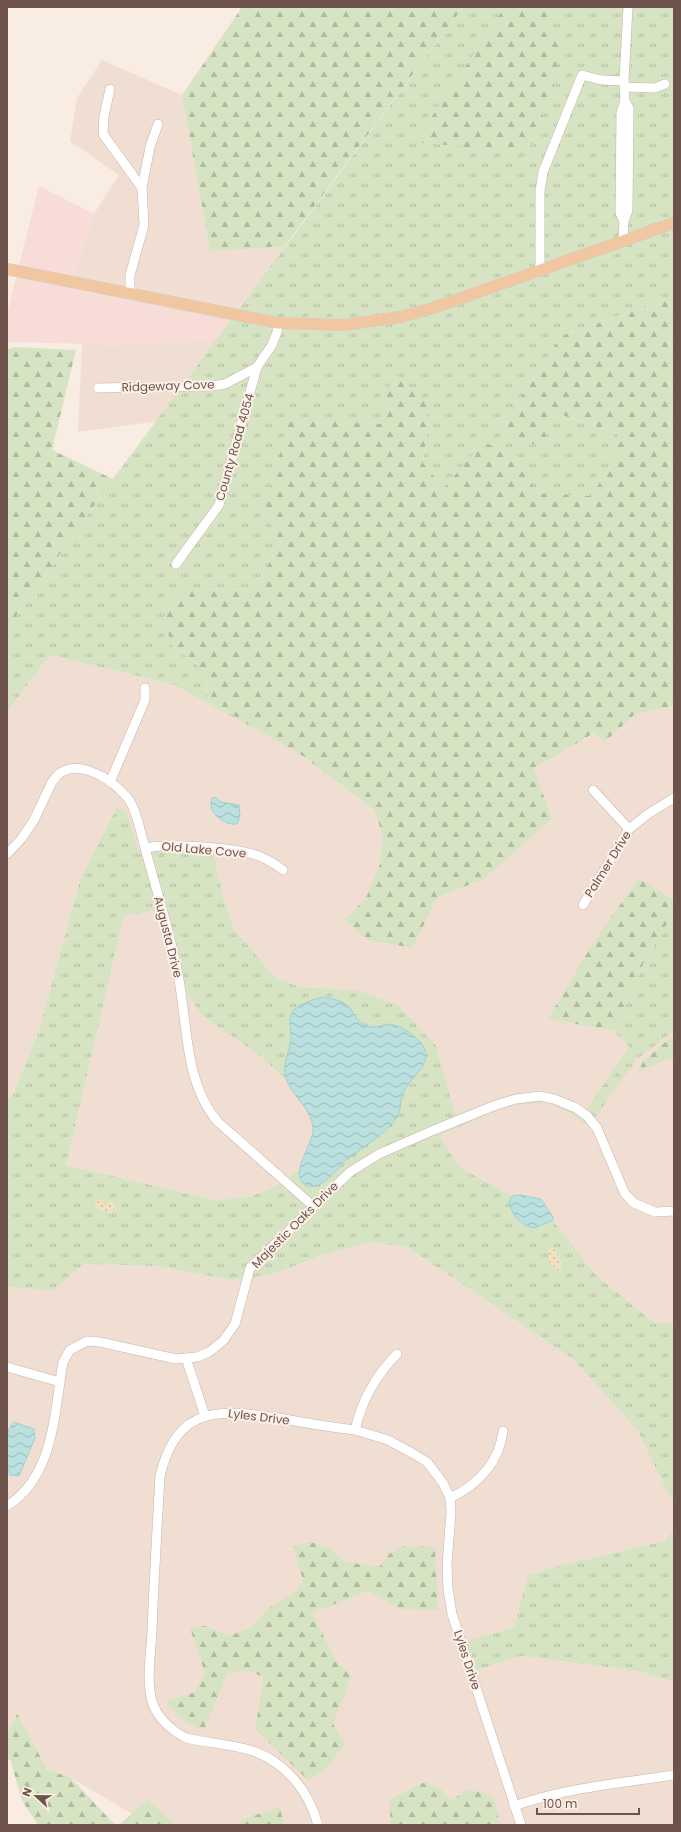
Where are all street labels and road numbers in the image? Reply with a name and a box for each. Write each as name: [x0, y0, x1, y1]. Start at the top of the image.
street label: Ridgeway Cove: [121, 375, 215, 396]
street label: County Road 4054: [211, 391, 258, 503]
street label: Palmer Drive: [580, 827, 635, 900]
street label: Old Lake Cove: [161, 837, 247, 862]
street label: Augusta Drive: [150, 894, 187, 979]
street label: Majestic Oaks Drive: [248, 1178, 342, 1272]
street label: Lyles Drive: [227, 1404, 291, 1429]
street label: Lyles Drive: [450, 1628, 485, 1692]

